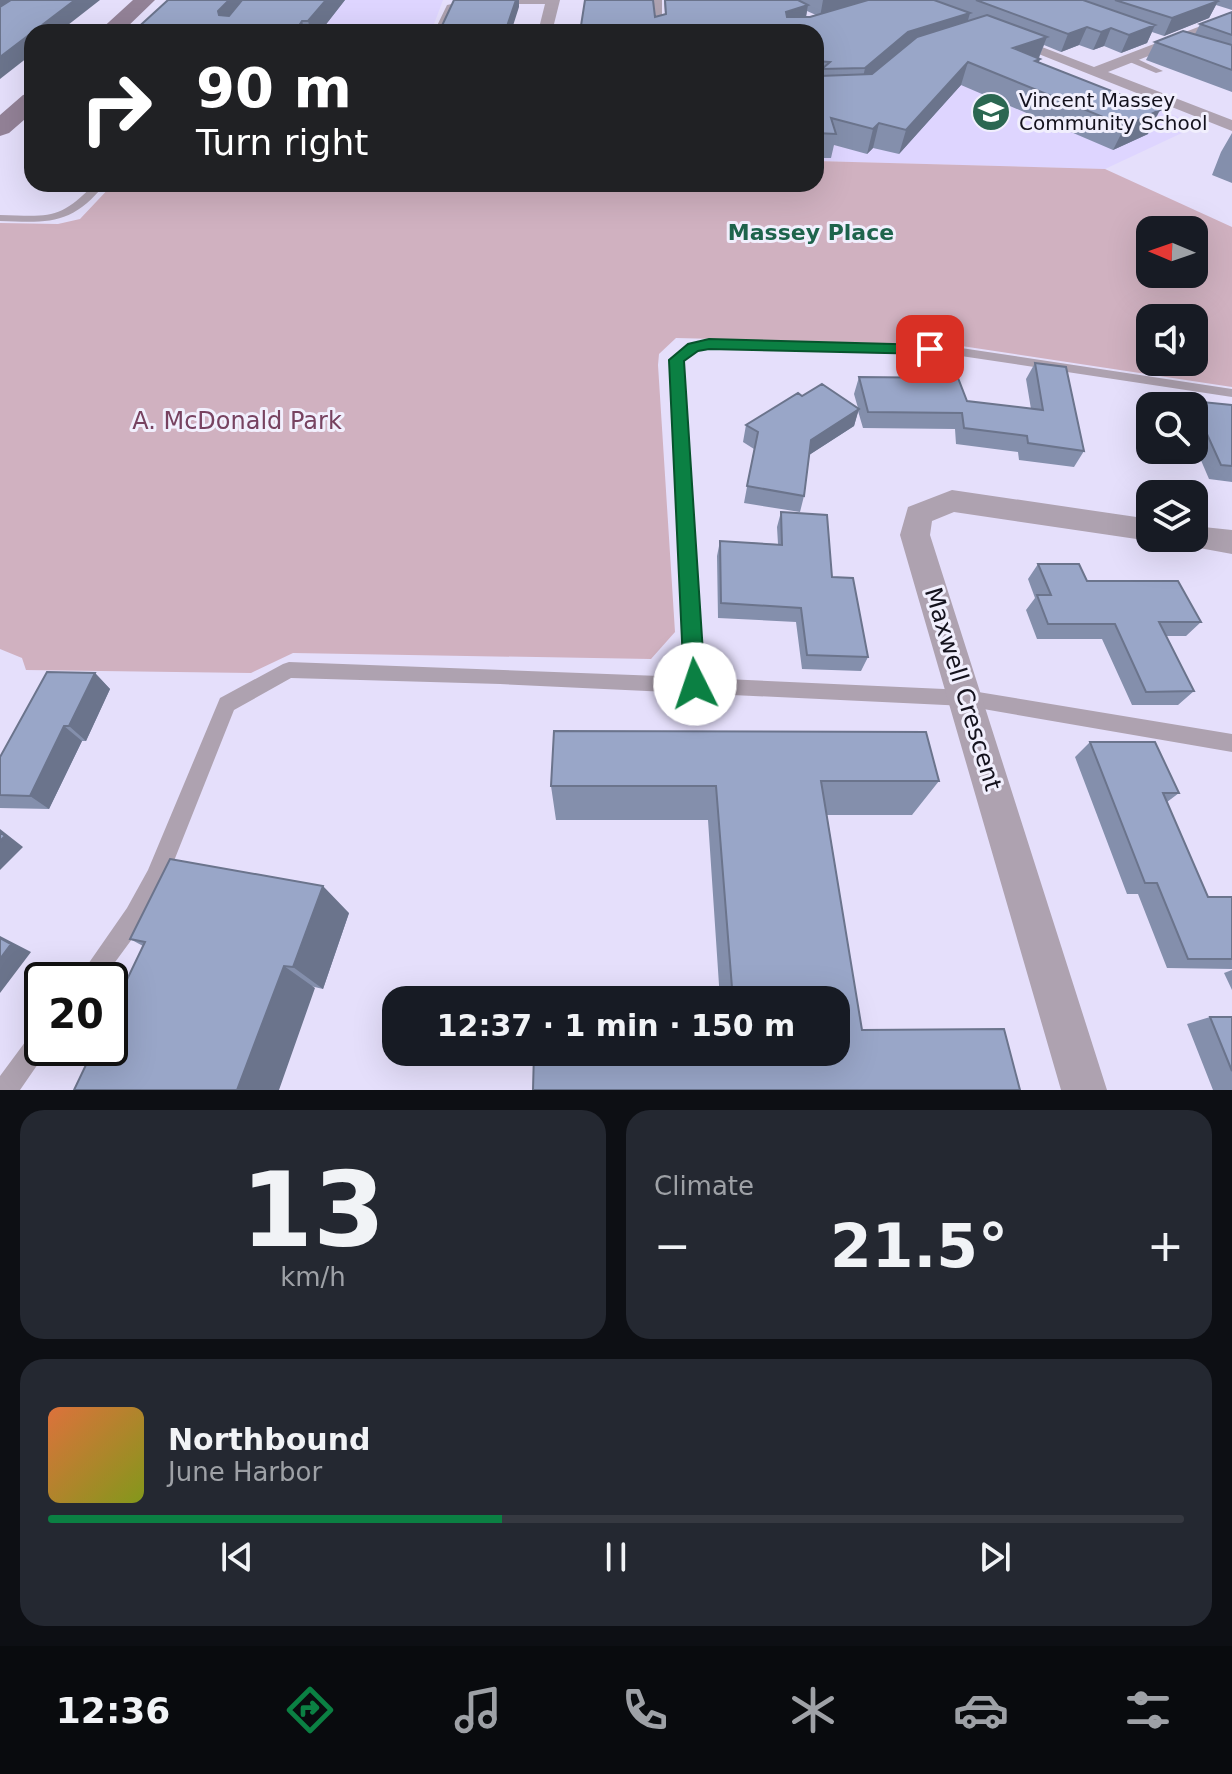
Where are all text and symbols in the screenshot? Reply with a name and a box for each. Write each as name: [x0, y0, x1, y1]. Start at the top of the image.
text: 90 m: [196, 55, 352, 120]
icon: right: [64, 56, 168, 160]
place label: Vincent Massey Community School: [1019, 88, 1208, 135]
school or university icon: Vincent Massey Community School: [970, 91, 1012, 133]
text: Turn right: [196, 122, 368, 163]
north arrow: [1136, 216, 1208, 288]
map controls: [1136, 216, 1208, 552]
district label: Massey Place: [728, 220, 894, 245]
button: sound: [1136, 304, 1208, 376]
pin: [896, 315, 964, 383]
icon: arrive: [908, 327, 952, 371]
button: search: [1136, 392, 1208, 464]
park label: A. McDonald Park: [132, 407, 342, 435]
button: layers: [1136, 480, 1208, 552]
street label: Maxwell Crescent: [919, 584, 1007, 794]
position arrow: [653, 642, 737, 726]
speed limit sign: 20: [24, 962, 128, 1066]
text: 12:37 · 1 min · 150 m: [437, 1008, 795, 1043]
text: 13: [241, 1149, 385, 1271]
text: Climate: [654, 1171, 754, 1201]
text: 21.5°: [830, 1211, 1008, 1281]
text: −: [654, 1220, 691, 1271]
text: +: [1147, 1220, 1184, 1271]
text: km/h: [280, 1262, 346, 1292]
text: Northbound: [168, 1422, 371, 1457]
text: June Harbor: [168, 1457, 322, 1487]
icon: previous: [215, 1535, 259, 1579]
icon: pause: [594, 1535, 638, 1579]
icon: next: [973, 1535, 1017, 1579]
icon: directions: [282, 1682, 338, 1738]
icon: music: [450, 1682, 506, 1738]
icon: phone: [617, 1682, 673, 1738]
icon: climate: [785, 1682, 841, 1738]
icon: car: [953, 1682, 1009, 1738]
icon: filters: [1120, 1682, 1176, 1738]
text: 12:36: [56, 1690, 170, 1731]

